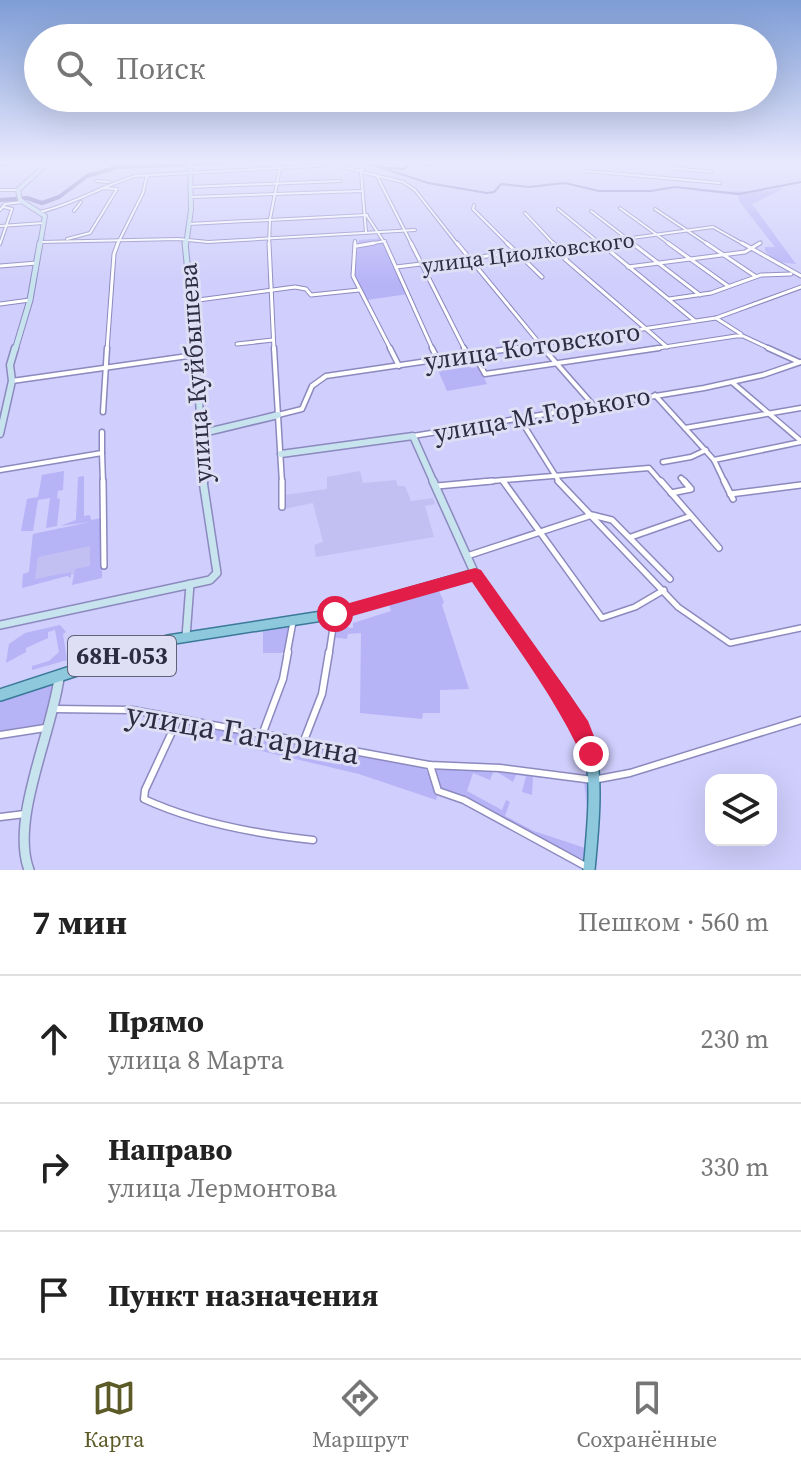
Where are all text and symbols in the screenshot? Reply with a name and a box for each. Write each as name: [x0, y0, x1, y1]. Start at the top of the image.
search box: [24, 24, 777, 112]
icon: search: [52, 46, 96, 90]
text: Поиск: [116, 48, 205, 89]
street label: улица Циолковского: [420, 224, 636, 280]
street label: улица Куйбышева: [169, 261, 221, 484]
street label: улица Котовского: [422, 313, 642, 379]
street label: улица М.Горького: [431, 377, 653, 451]
route start: [317, 596, 353, 632]
road number: 68Н-053: [68, 636, 176, 676]
street label: улица Гагарина: [123, 691, 364, 775]
route end: [573, 736, 609, 772]
map controls: [705, 774, 777, 846]
button: layers: [705, 774, 777, 846]
text: 7 мин: [32, 899, 127, 945]
text: Пешком · 560 m: [578, 904, 769, 940]
text: Прямо: [108, 1001, 204, 1042]
icon: ahead: [32, 1017, 76, 1061]
text: 230 m: [701, 1021, 769, 1057]
text: улица 8 Марта: [108, 1042, 284, 1078]
text: Направо: [108, 1129, 232, 1170]
icon: right: [32, 1145, 76, 1189]
text: 330 m: [701, 1149, 769, 1185]
text: улица Лермонтова: [108, 1170, 337, 1206]
icon: arrive: [32, 1273, 76, 1317]
text: Пункт назначения: [108, 1275, 378, 1316]
tab: Карта: [84, 1376, 144, 1454]
tab: Маршрут: [312, 1376, 409, 1454]
tab: Сохранённые: [576, 1376, 717, 1454]

